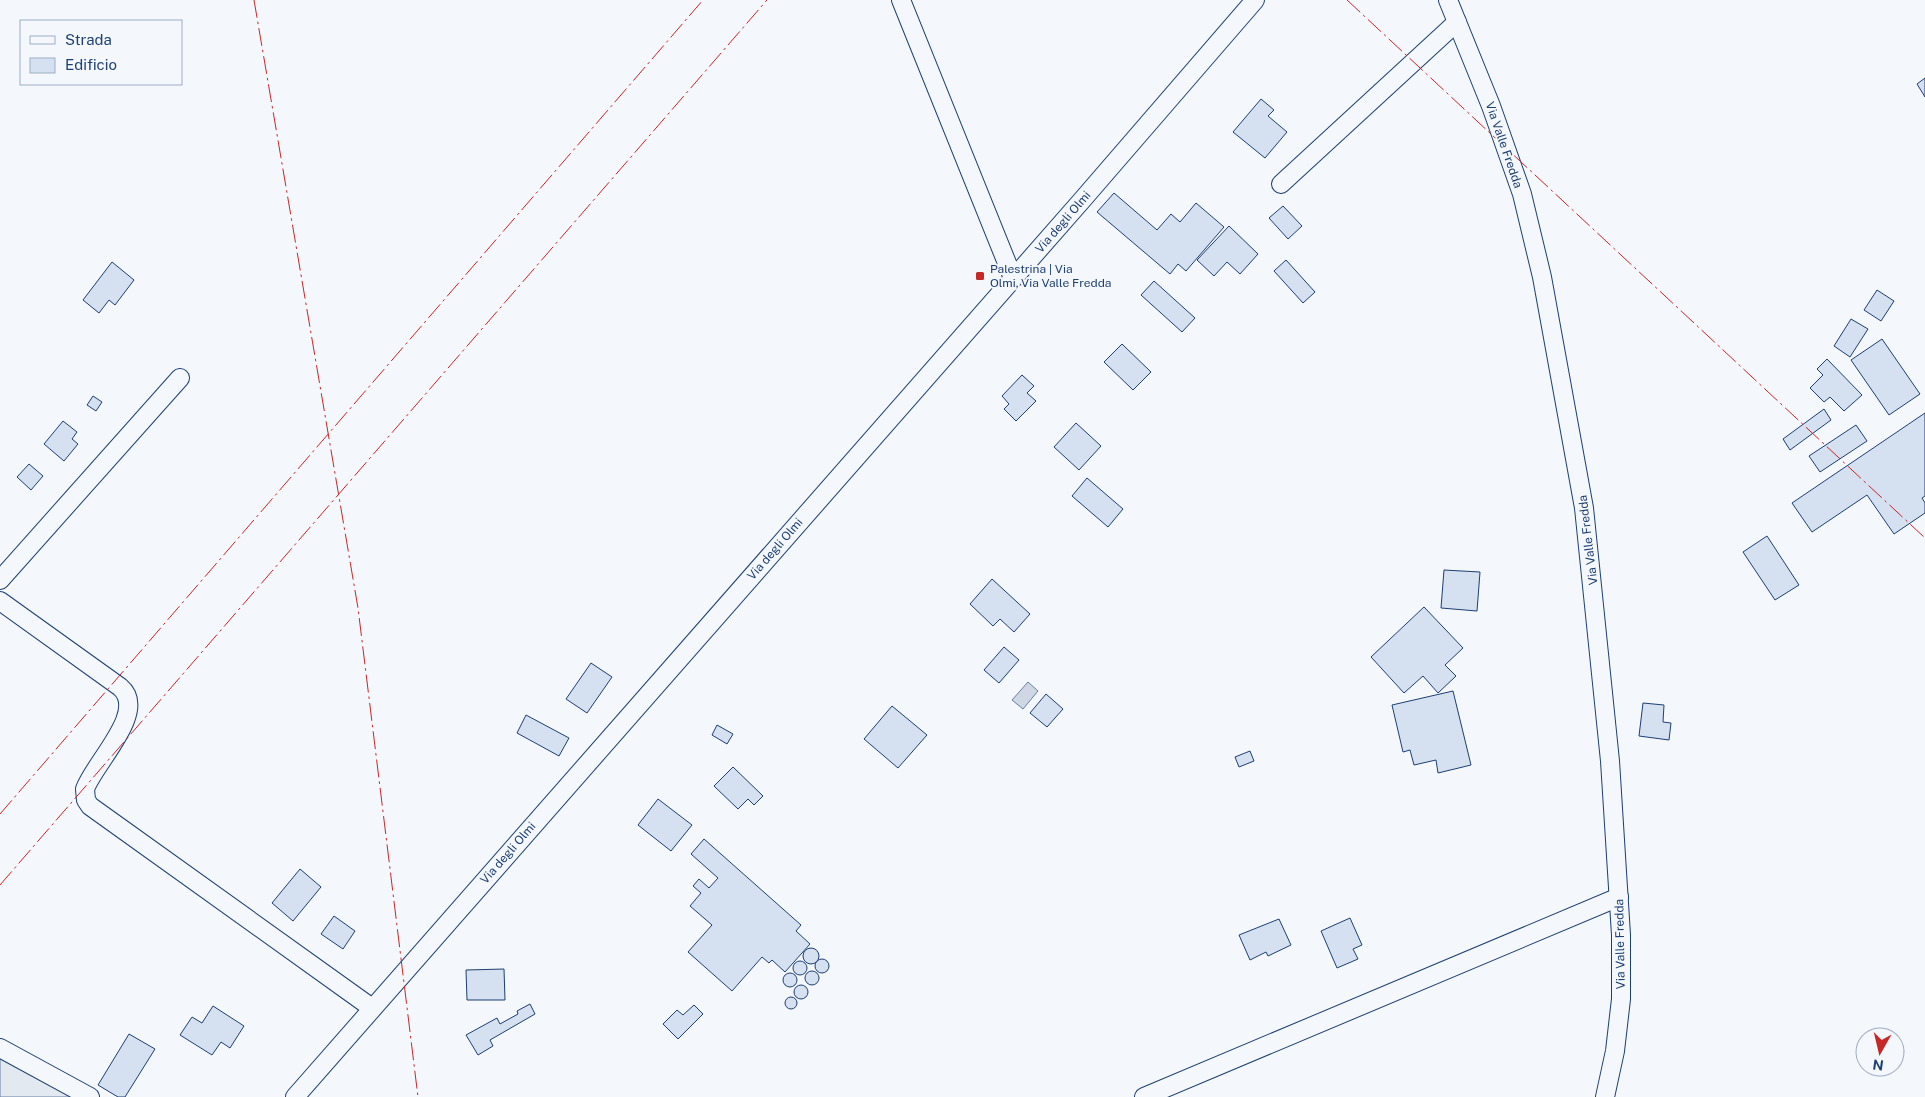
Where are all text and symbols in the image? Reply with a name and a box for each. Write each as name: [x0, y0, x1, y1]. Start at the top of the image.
legend: [20, 20, 182, 85]
text: Strada: [65, 31, 112, 48]
text: Edificio: [65, 56, 117, 73]
street label: Via Valle Fredda: [1483, 100, 1525, 190]
street label: Via degli Olmi: [1032, 188, 1094, 256]
place label: Palestrina | Via Olmi, Via Valle Fredda: [990, 262, 1112, 290]
marker: Palestrina | Via Olmi, Via Valle Fredda: [974, 270, 986, 282]
street label: Via Valle Fredda: [1576, 494, 1600, 586]
street label: Via degli Olmi: [744, 515, 806, 583]
street label: Via degli Olmi: [477, 819, 539, 887]
street label: Via Valle Fredda: [1612, 899, 1628, 989]
north arrow: [1855, 1027, 1905, 1077]
text: N: [1872, 1056, 1885, 1074]

